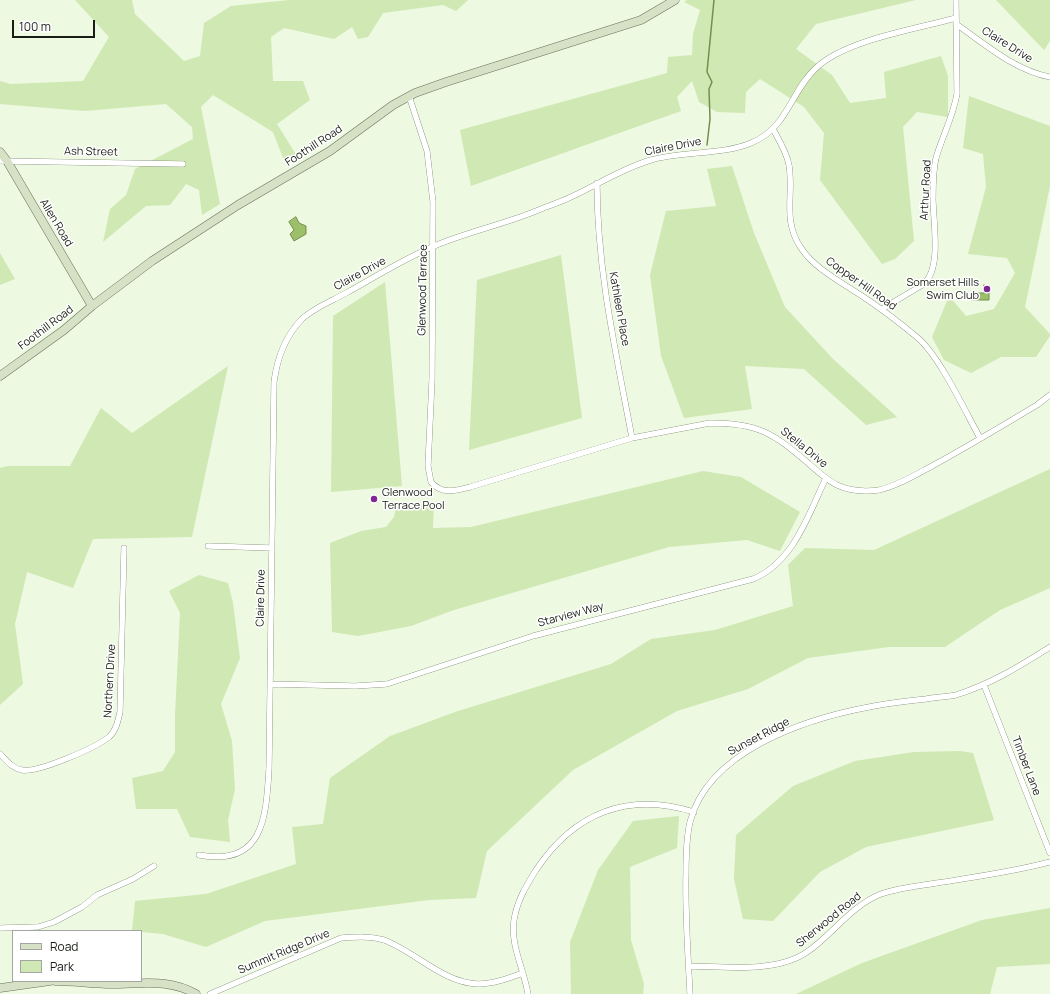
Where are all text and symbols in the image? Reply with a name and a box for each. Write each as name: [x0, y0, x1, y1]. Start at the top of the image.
scale bar: [14, 12, 97, 38]
text: 100 m: [19, 18, 51, 35]
street label: Claire Drive: [979, 24, 1035, 66]
street label: Foothill Road: [283, 123, 345, 169]
street label: Claire Drive: [644, 135, 702, 159]
street label: Ash Street: [64, 145, 118, 159]
street label: Arthur Road: [918, 159, 934, 221]
street label: Allen Road: [37, 197, 75, 249]
street label: Glenwood Terrace: [416, 244, 430, 336]
street label: Claire Drive: [332, 254, 388, 294]
street label: Copper Hill Road: [823, 255, 899, 313]
street label: Kathleen Place: [606, 271, 632, 347]
place label: Somerset Hills Swim Club: [906, 276, 979, 302]
marker: Somerset Hills Swim Club: [982, 284, 992, 294]
street label: Foothill Road: [16, 303, 76, 353]
street label: Stella Drive: [778, 425, 830, 471]
place label: Glenwood Terrace Pool: [382, 486, 445, 512]
marker: Glenwood Terrace Pool: [369, 494, 379, 504]
street label: Claire Drive: [254, 569, 268, 627]
street label: Starview Way: [537, 600, 605, 630]
street label: Northern Drive: [101, 644, 119, 718]
street label: Sunset Ridge: [726, 715, 792, 759]
street label: Timber Lane: [1009, 735, 1043, 797]
street label: Sherwood Road: [794, 890, 864, 950]
street label: Summit Ridge Drive: [236, 927, 332, 977]
legend: [12, 930, 142, 982]
text: Road: [50, 938, 78, 955]
text: Park: [50, 958, 74, 975]

